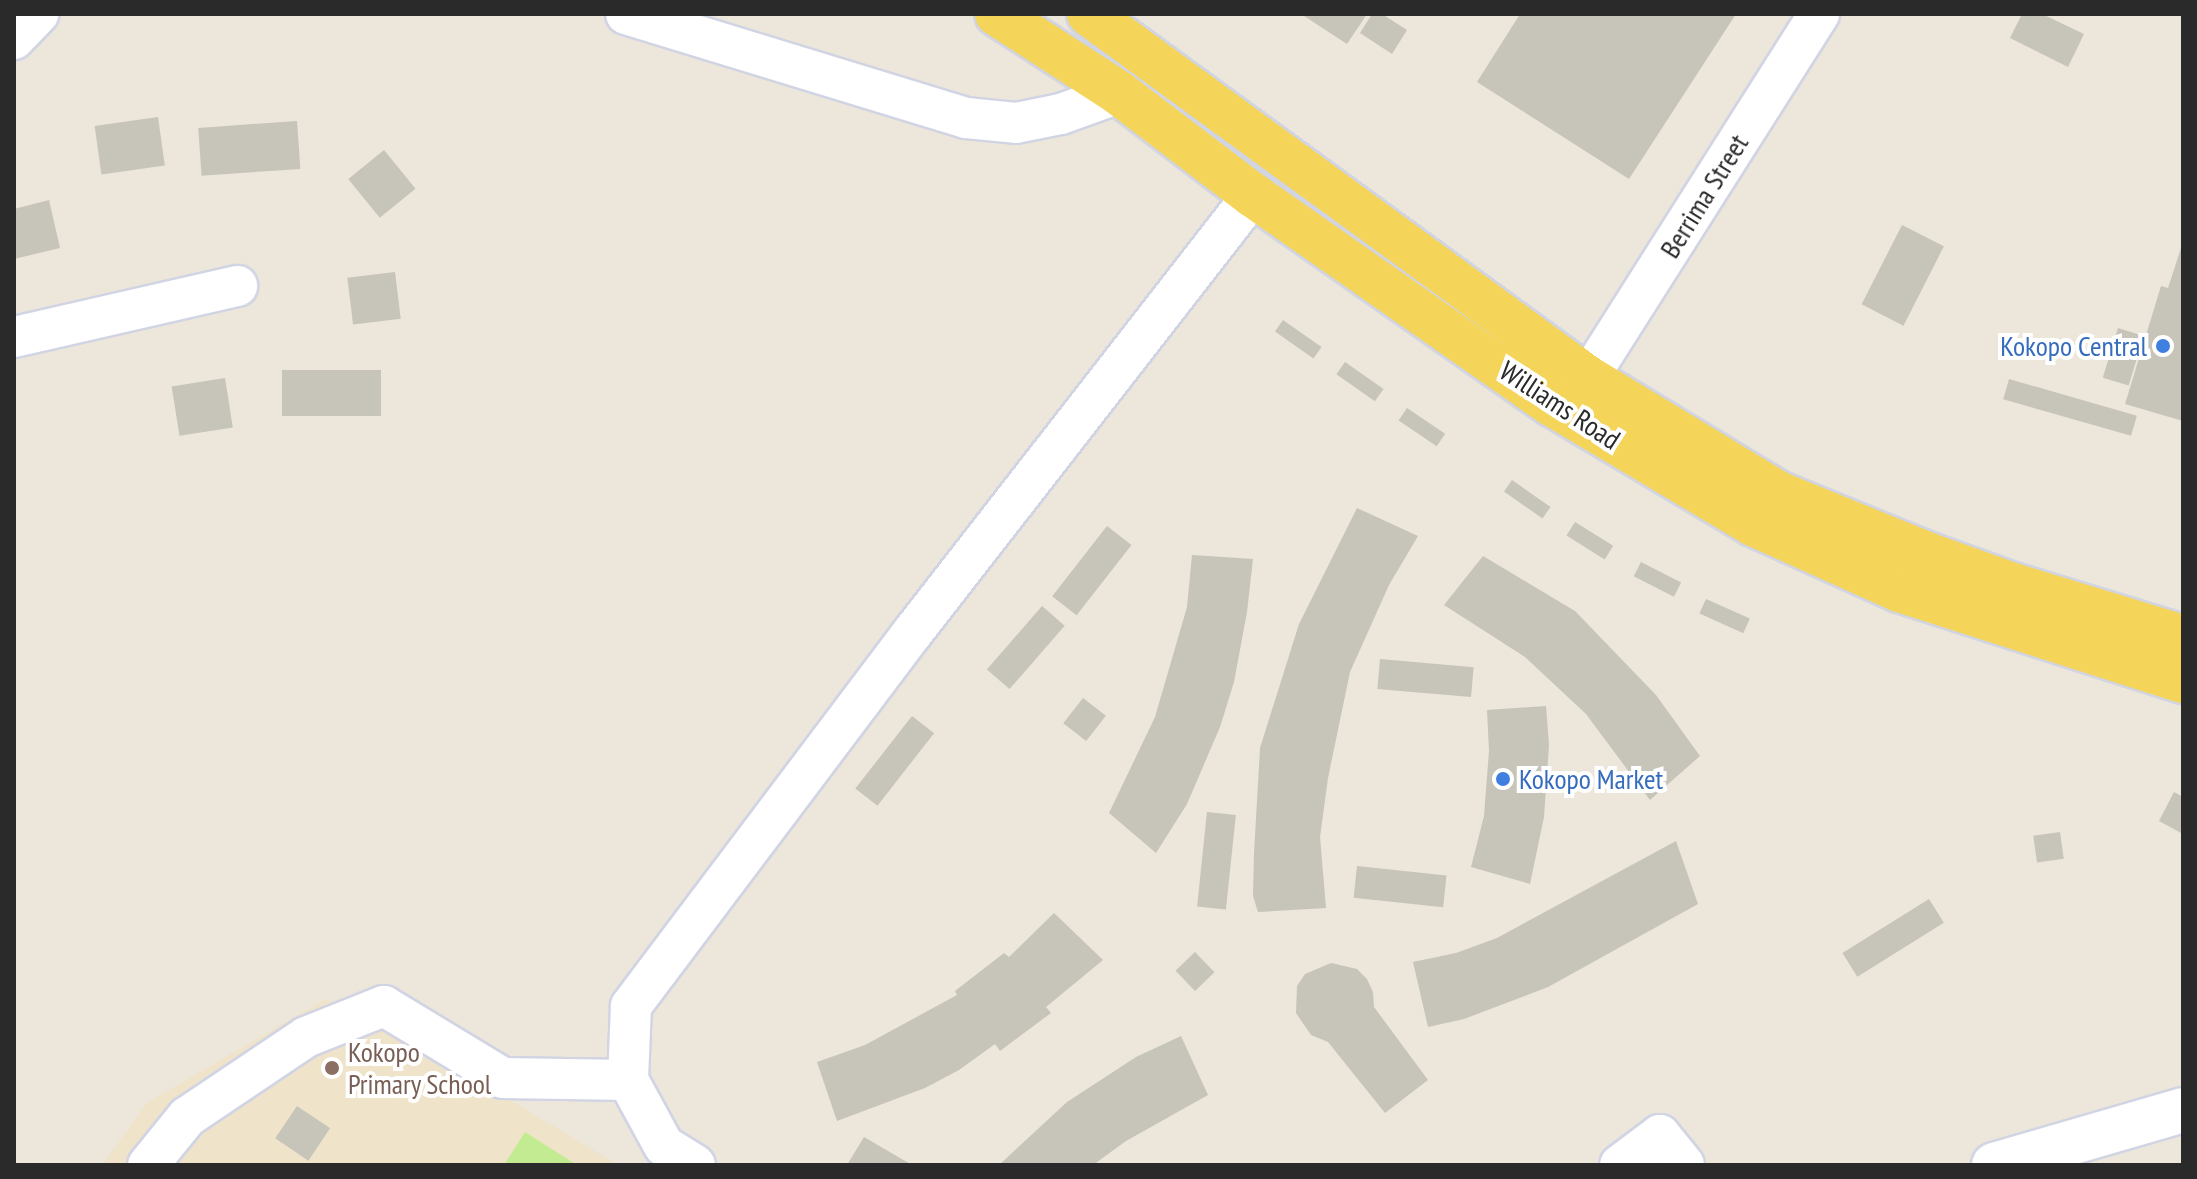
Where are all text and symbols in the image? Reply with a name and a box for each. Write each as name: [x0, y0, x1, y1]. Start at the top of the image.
street label: Berrima Street: [1653, 128, 1755, 264]
place label: Kokopo Central: [2000, 329, 2147, 363]
marker: Kokopo Central: [2154, 337, 2172, 355]
street label: Williams Road: [1494, 354, 1626, 456]
place label: Kokopo Market: [1519, 762, 1663, 796]
marker: Kokopo Market: [1494, 770, 1512, 788]
place label: Kokopo Primary School: [348, 1035, 492, 1101]
marker: Kokopo Primary School: [323, 1059, 341, 1077]

